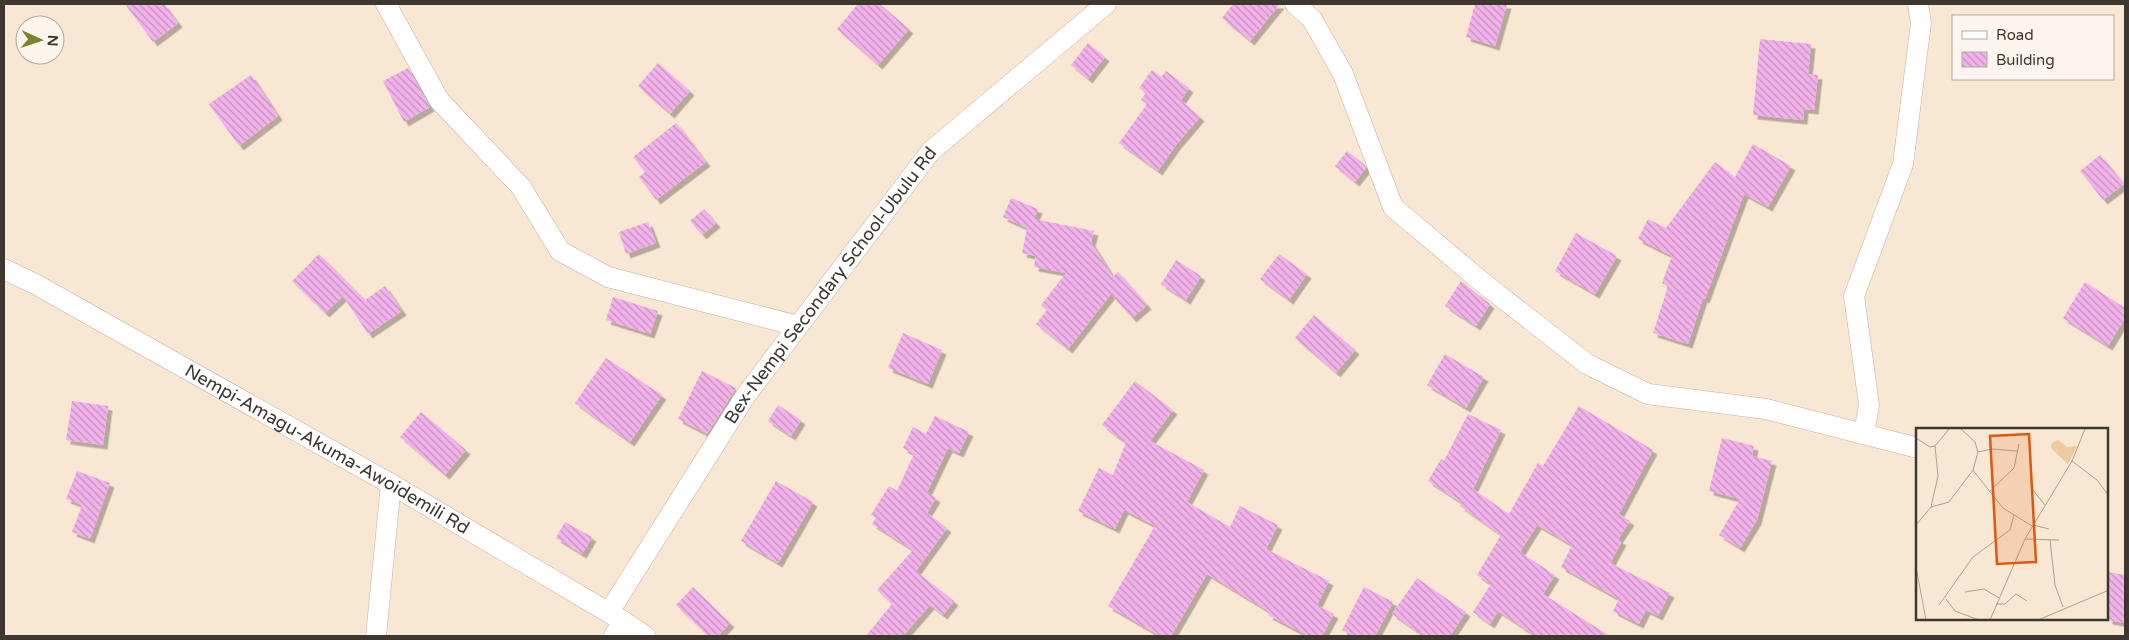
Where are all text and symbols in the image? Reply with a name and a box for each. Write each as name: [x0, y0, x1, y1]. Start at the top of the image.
north arrow: [15, 15, 65, 65]
legend: [1952, 15, 2114, 80]
text: Road: [1996, 26, 2034, 44]
text: N: [44, 35, 61, 47]
text: Building: [1996, 51, 2055, 69]
street label: Bex-Nempi Secondary School-Ubulu Rd: [720, 142, 941, 428]
street label: Nempi-Amagu-Akuma-Awoidemili Rd: [181, 359, 473, 539]
inset map: [1916, 428, 2109, 620]

